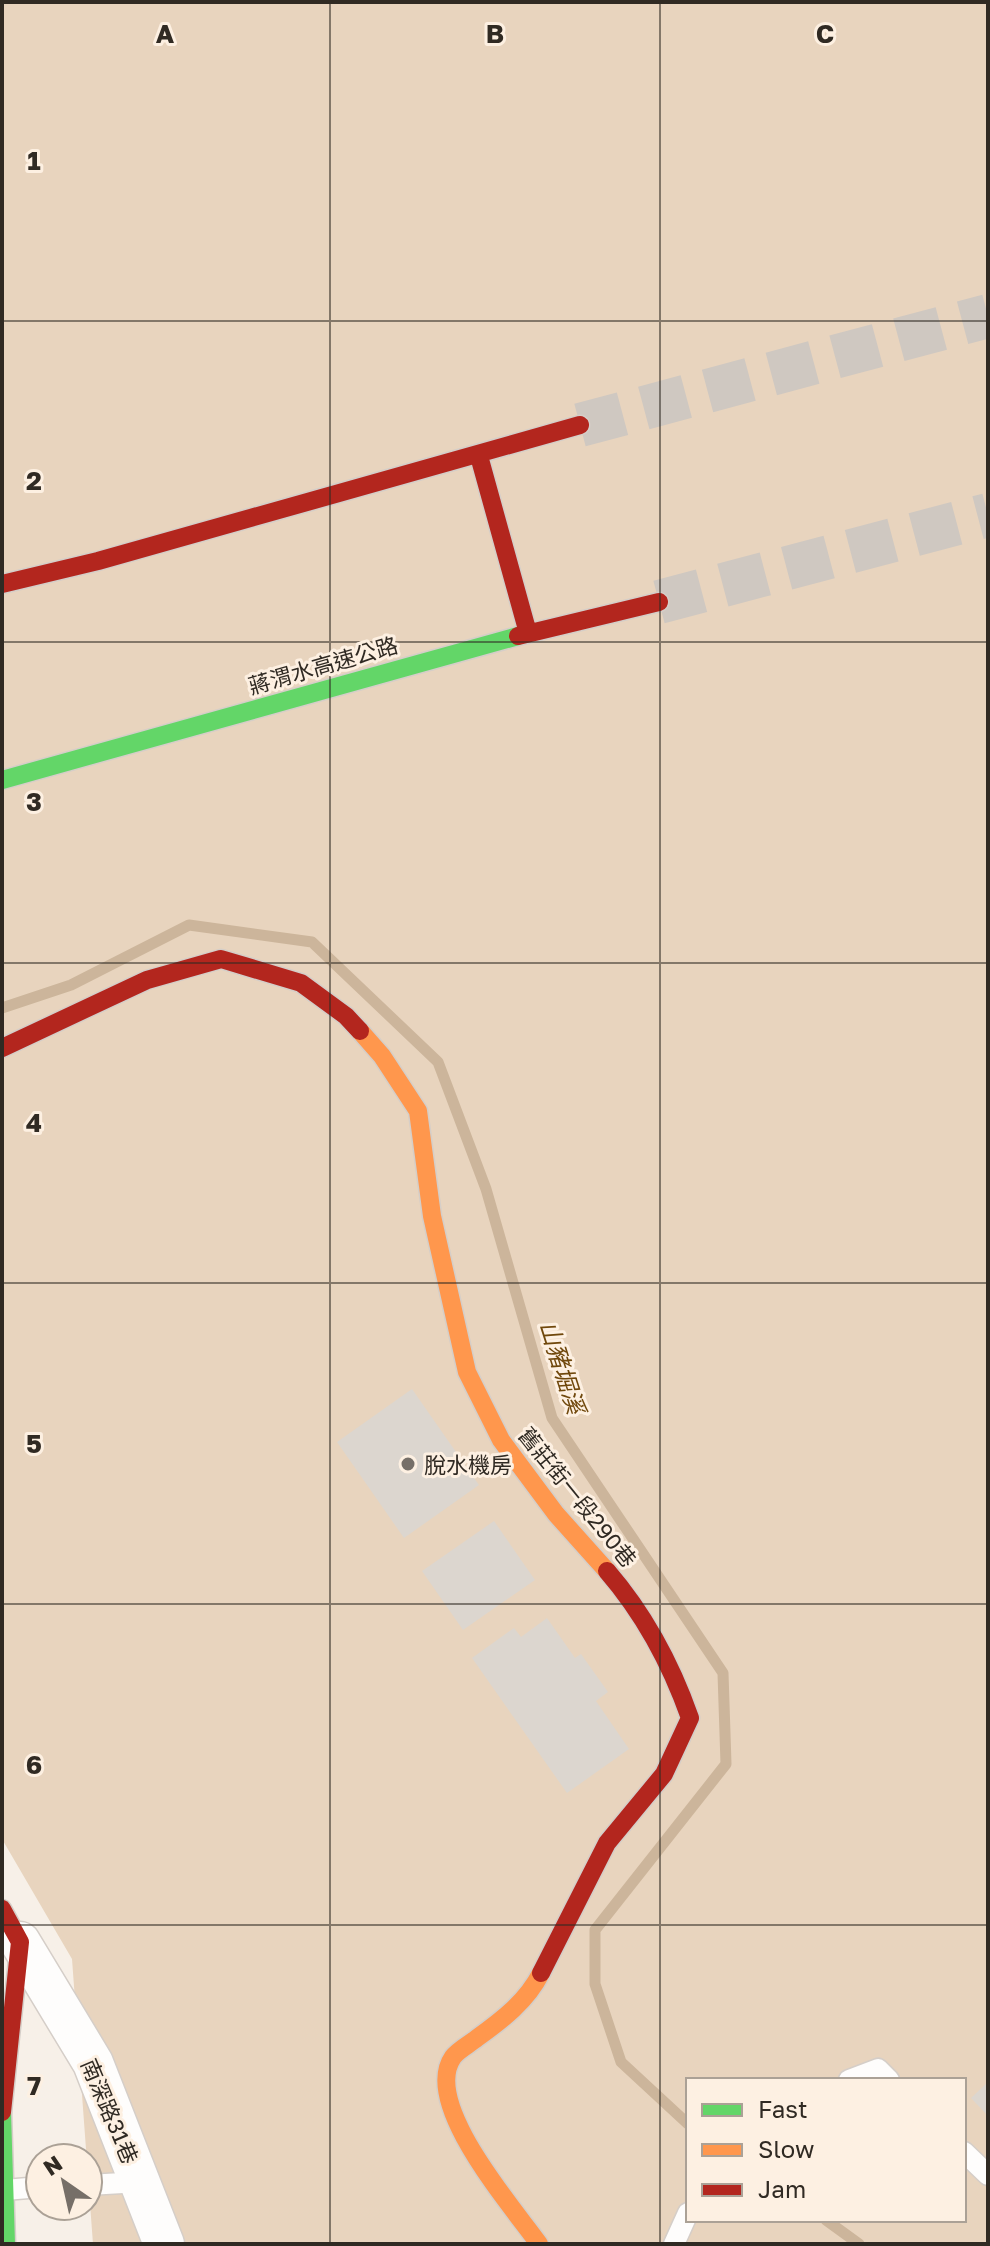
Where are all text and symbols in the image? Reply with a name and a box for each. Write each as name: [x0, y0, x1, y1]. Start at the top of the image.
text: A: [156, 18, 175, 49]
text: B: [486, 18, 504, 49]
text: C: [816, 18, 834, 49]
text: 1: [27, 145, 41, 176]
text: 2: [26, 465, 42, 496]
street label: 蔣渭水高速公路: [245, 631, 401, 699]
text: 3: [26, 786, 42, 817]
text: 4: [26, 1107, 42, 1138]
water label: 山豬堀溪: [534, 1317, 593, 1420]
street label: 舊莊街一段290巷: [513, 1422, 643, 1572]
text: 5: [26, 1428, 42, 1459]
place label: 脫水機房: [424, 1451, 512, 1478]
marker: 脫水機房: [399, 1455, 417, 1473]
text: 6: [26, 1749, 42, 1780]
street label: 南深路31巷: [76, 2054, 144, 2168]
text: 7: [27, 2070, 41, 2101]
legend: [686, 2078, 966, 2222]
text: Fast: [758, 2094, 808, 2123]
text: Slow: [758, 2134, 814, 2163]
north arrow: [24, 2142, 104, 2222]
text: N: [38, 2149, 67, 2181]
text: Jam: [758, 2174, 806, 2203]

